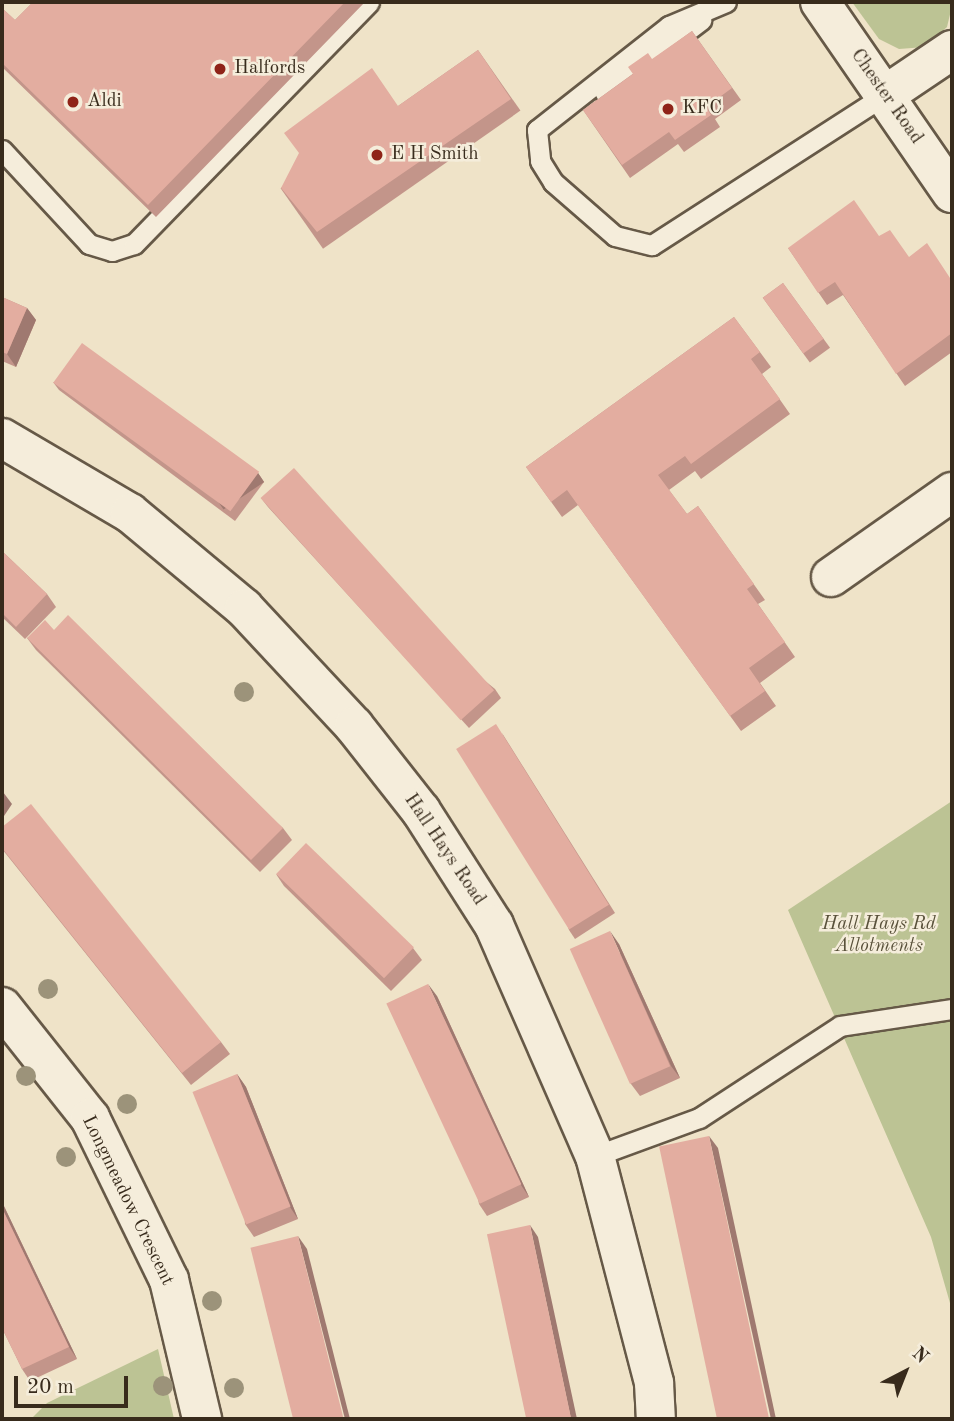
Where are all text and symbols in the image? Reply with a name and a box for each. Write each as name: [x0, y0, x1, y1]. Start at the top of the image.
street label: Chester Road: [845, 45, 927, 149]
place label: Halfords: [234, 58, 305, 80]
marker: Halfords: [212, 61, 228, 77]
place label: Aldi: [87, 91, 122, 113]
marker: Aldi: [65, 94, 81, 110]
place label: KFC: [682, 98, 722, 120]
marker: KFC: [660, 101, 676, 117]
place label: E H Smith: [391, 144, 479, 166]
marker: E H Smith: [369, 147, 385, 163]
street label: Hall Hays Road: [398, 790, 490, 910]
park label: Hall Hays Rd Allotments: [822, 914, 936, 958]
street label: Longmeadow Crescent: [76, 1112, 178, 1290]
north arrow: [870, 1337, 940, 1407]
text: N: [908, 1344, 931, 1368]
scale bar: [18, 1362, 131, 1406]
text: 20 m: [27, 1377, 74, 1398]

